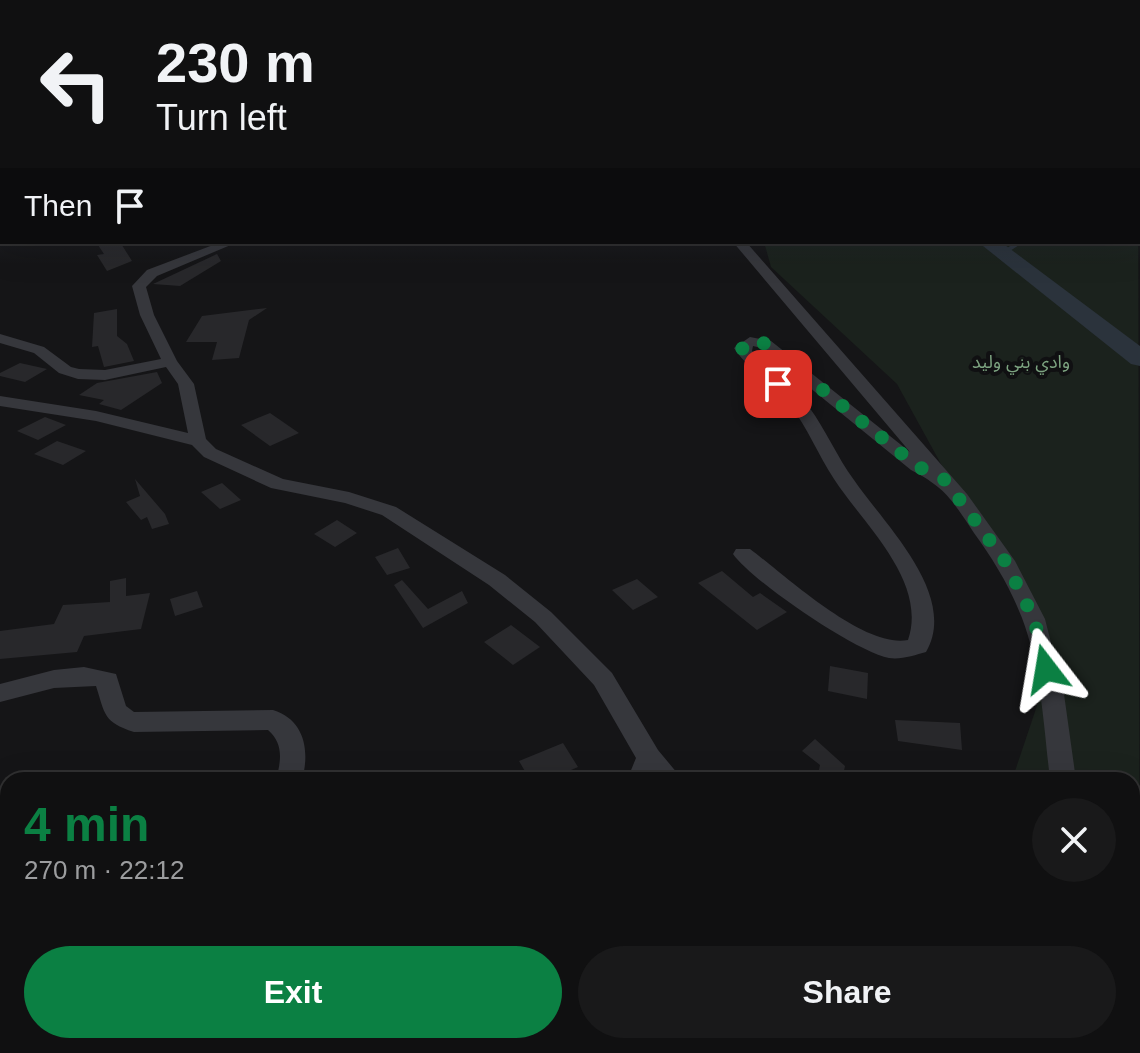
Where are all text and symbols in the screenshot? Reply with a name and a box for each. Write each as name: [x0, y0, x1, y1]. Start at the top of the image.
text: 230 m: [156, 31, 315, 94]
icon: left: [24, 32, 128, 136]
text: Turn left: [156, 97, 287, 138]
icon: arrive: [108, 184, 152, 228]
text: Then: [24, 189, 92, 222]
pin: [744, 350, 812, 418]
park label: وادي بني وليد: [972, 352, 1070, 375]
icon: arrive: [756, 362, 800, 406]
position arrow: [1004, 627, 1088, 711]
text: 4 min: [24, 798, 149, 851]
button: close: [1032, 798, 1116, 882]
text: 270 m · 22:12: [24, 855, 184, 885]
button: Exit: [24, 946, 562, 1038]
button: Share: [578, 946, 1116, 1038]

